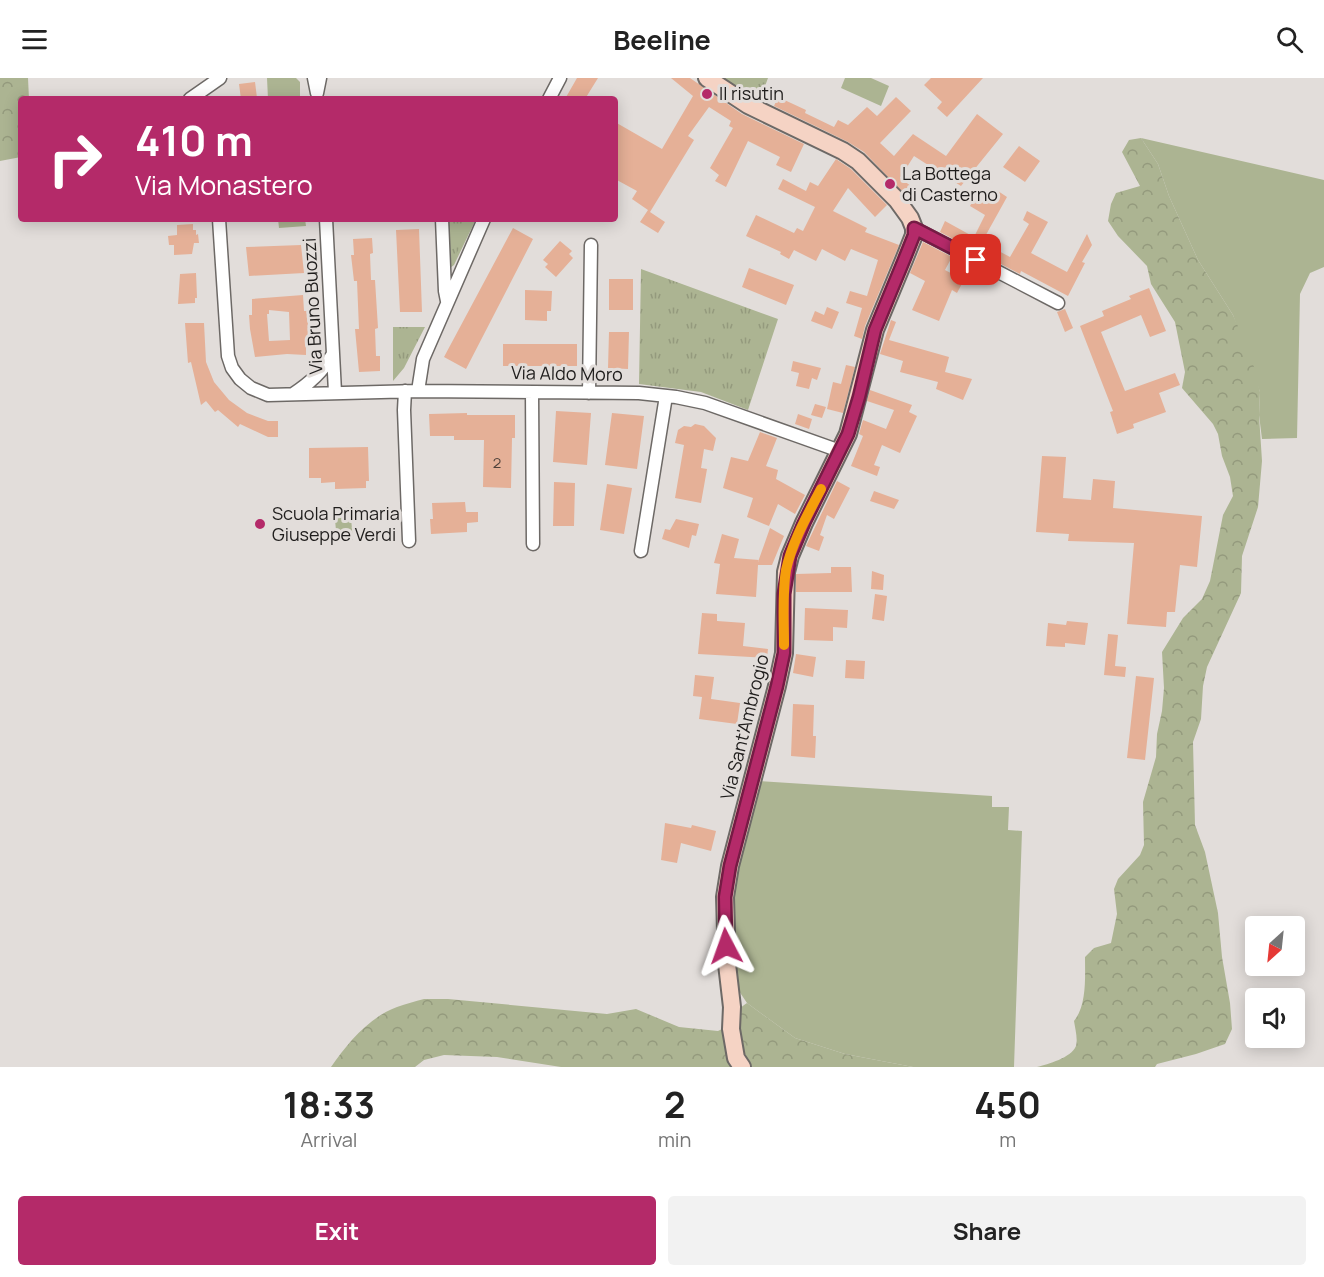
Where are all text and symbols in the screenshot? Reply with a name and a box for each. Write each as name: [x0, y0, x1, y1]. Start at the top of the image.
text: Beeline: [613, 21, 711, 58]
icon: menu: [18, 23, 51, 56]
icon: search: [1273, 23, 1306, 56]
place label: Il risutin: [719, 81, 784, 105]
marker: Il risutin: [700, 87, 714, 101]
text: 410 m: [135, 111, 253, 169]
icon: right: [36, 120, 114, 198]
place label: La Bottega di Casterno: [902, 161, 998, 206]
text: Via Monastero: [135, 166, 313, 203]
marker: La Bottega di Casterno: [883, 177, 897, 191]
pin: [950, 234, 1001, 285]
street label: Via Bruno Buozzi: [296, 237, 328, 375]
icon: arrive: [959, 243, 992, 276]
street label: Via Aldo Moro: [511, 360, 623, 386]
house number: 2: [493, 452, 501, 473]
place label: Scuola Primaria Giuseppe Verdi: [272, 501, 400, 546]
marker: Scuola Primaria Giuseppe Verdi: [253, 517, 267, 531]
street label: Via Sant'Ambrogio: [714, 652, 774, 802]
position arrow: [694, 914, 758, 978]
north arrow: [1245, 916, 1305, 976]
map controls: [1245, 916, 1305, 1048]
button: sound: [1245, 988, 1305, 1048]
text: 18:33: [283, 1080, 375, 1129]
text: 2: [664, 1080, 685, 1129]
text: 450: [974, 1080, 1041, 1129]
text: Arrival: [300, 1126, 358, 1153]
text: min: [658, 1126, 691, 1153]
text: m: [999, 1126, 1016, 1153]
button: Exit: [18, 1196, 656, 1265]
button: Share: [668, 1196, 1306, 1265]

